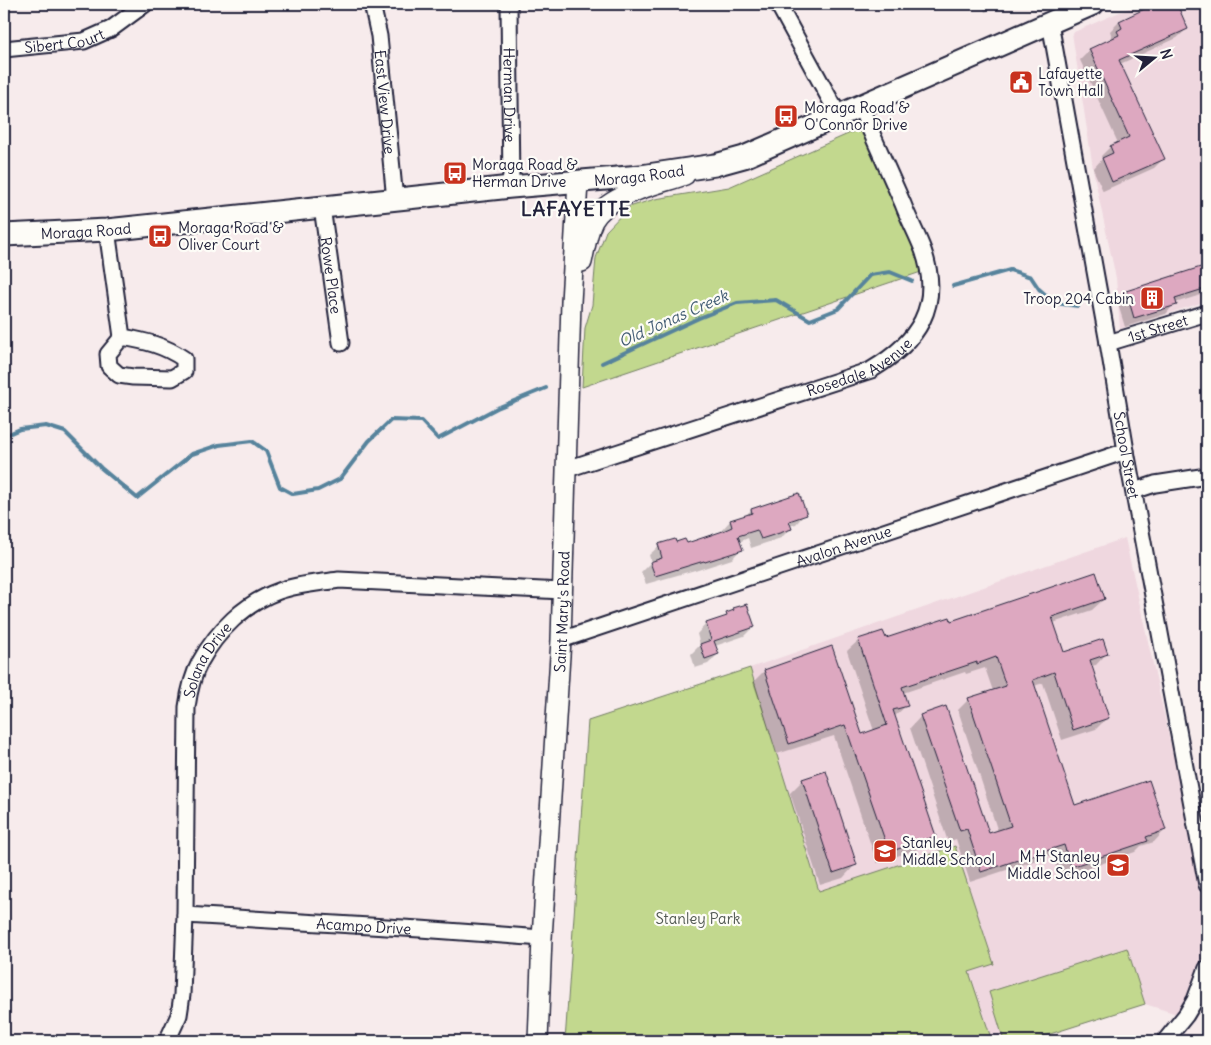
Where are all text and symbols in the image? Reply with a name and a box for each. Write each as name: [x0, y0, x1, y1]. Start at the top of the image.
street label: Sibert Court: [23, 24, 107, 56]
north arrow: [1128, 32, 1178, 82]
text: N: [1156, 47, 1176, 61]
street label: Herman Drive: [500, 48, 520, 142]
street label: East View Drive: [371, 49, 400, 155]
place label: Lafayette Town Hall: [1038, 64, 1103, 100]
public building icon: Lafayette Town Hall: [1008, 69, 1034, 95]
place label: Moraga Road & O'Connor Drive: [804, 98, 910, 134]
bus stop icon: Moraga Road & O'Connor Drive: [773, 103, 799, 129]
place label: Moraga Road & Herman Drive: [472, 155, 578, 191]
bus stop icon: Moraga Road & Herman Drive: [442, 160, 468, 186]
street label: Moraga Road: [593, 160, 686, 189]
district label: LAFAYETTE: [521, 196, 631, 221]
street label: Moraga Road: [40, 218, 132, 243]
place label: Moraga Road & Oliver Court: [178, 218, 284, 254]
bus stop icon: Moraga Road & Oliver Court: [147, 223, 173, 249]
street label: Rowe Place: [317, 236, 346, 315]
water label: Old Jonas Creek: [615, 284, 732, 351]
building icon: Troop 204 Cabin: [1139, 285, 1165, 311]
place label: Troop 204 Cabin: [1023, 289, 1134, 308]
street label: 1st Street: [1126, 310, 1190, 346]
street label: Rosedale Avenue: [804, 334, 916, 400]
street label: School Street: [1110, 410, 1144, 500]
street label: Avalon Avenue: [793, 521, 894, 570]
street label: Saint Mary's Road: [549, 551, 573, 673]
street label: Solana Drive: [179, 617, 235, 700]
place label: Stanley Middle School: [902, 833, 995, 869]
school or university icon: Stanley Middle School: [872, 838, 898, 864]
place label: M H Stanley Middle School: [1007, 847, 1100, 883]
school or university icon: M H Stanley Middle School: [1105, 852, 1131, 878]
park label: Stanley Park: [656, 909, 741, 928]
street label: Acampo Drive: [316, 913, 412, 938]

